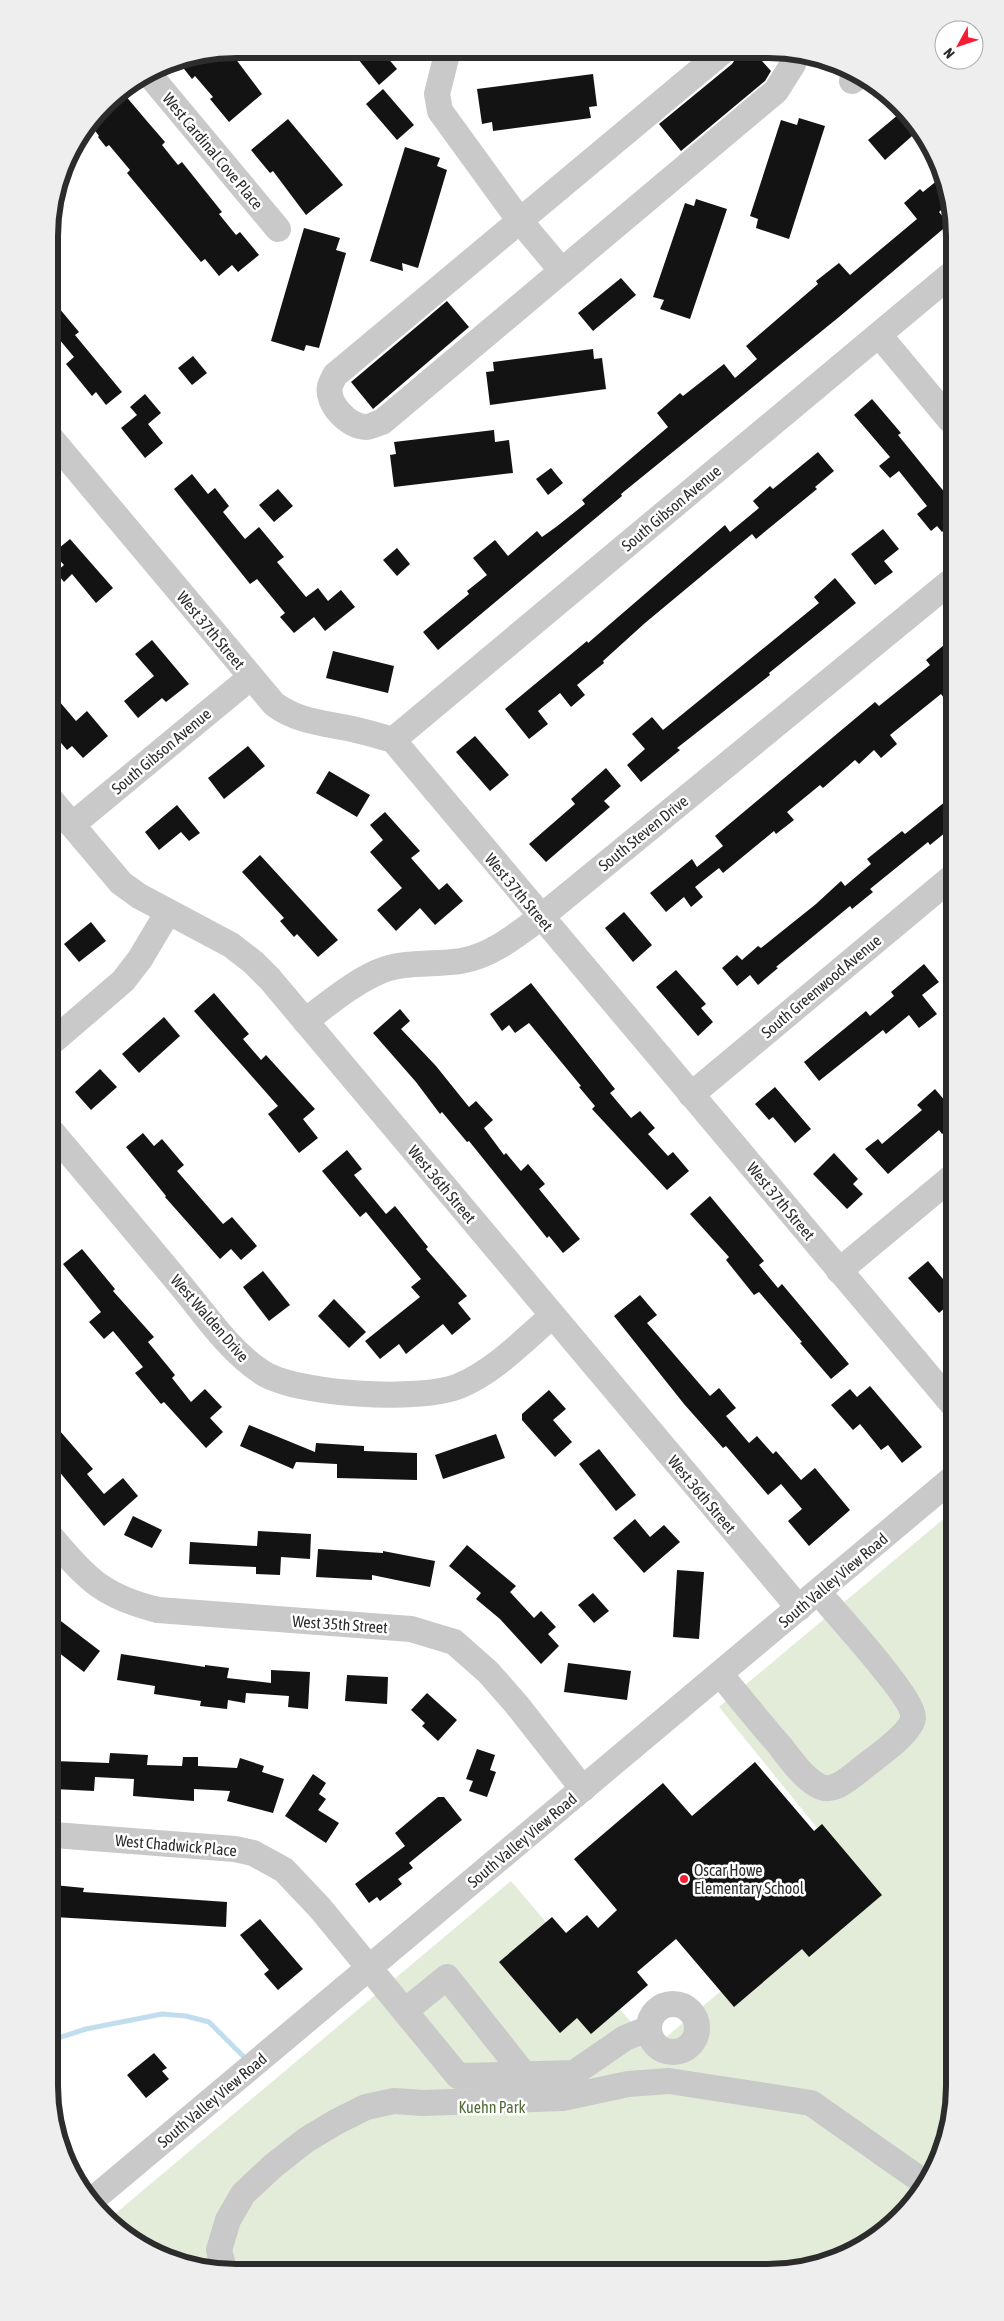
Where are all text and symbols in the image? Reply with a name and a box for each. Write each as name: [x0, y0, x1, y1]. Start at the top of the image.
north arrow: [934, 20, 984, 70]
text: N: [940, 45, 958, 62]
street label: West Cardinal Cove Place: [159, 89, 267, 213]
street label: South Gibson Avenue: [618, 461, 724, 555]
street label: West 37th Street: [173, 588, 249, 673]
street label: South Gibson Avenue: [108, 704, 214, 798]
street label: South Steven Drive: [595, 792, 691, 874]
street label: West 37th Street: [481, 850, 557, 935]
street label: South Greenwood Avenue: [758, 931, 884, 1041]
street label: West 36th Street: [404, 1142, 480, 1227]
street label: West 37th Street: [743, 1159, 819, 1244]
street label: West Walden Drive: [167, 1271, 253, 1365]
street label: West 36th Street: [664, 1452, 740, 1537]
street label: South Valley View Road: [775, 1529, 892, 1632]
street label: West 35th Street: [292, 1612, 389, 1636]
street label: South Valley View Road: [464, 1789, 581, 1892]
street label: West Chadwick Place: [114, 1831, 238, 1859]
place label: Oscar Howe Elementary School: [694, 1861, 805, 1898]
marker: Oscar Howe Elementary School: [678, 1873, 690, 1885]
street label: South Valley View Road: [154, 2049, 271, 2152]
park label: Kuehn Park: [458, 2098, 526, 2116]

